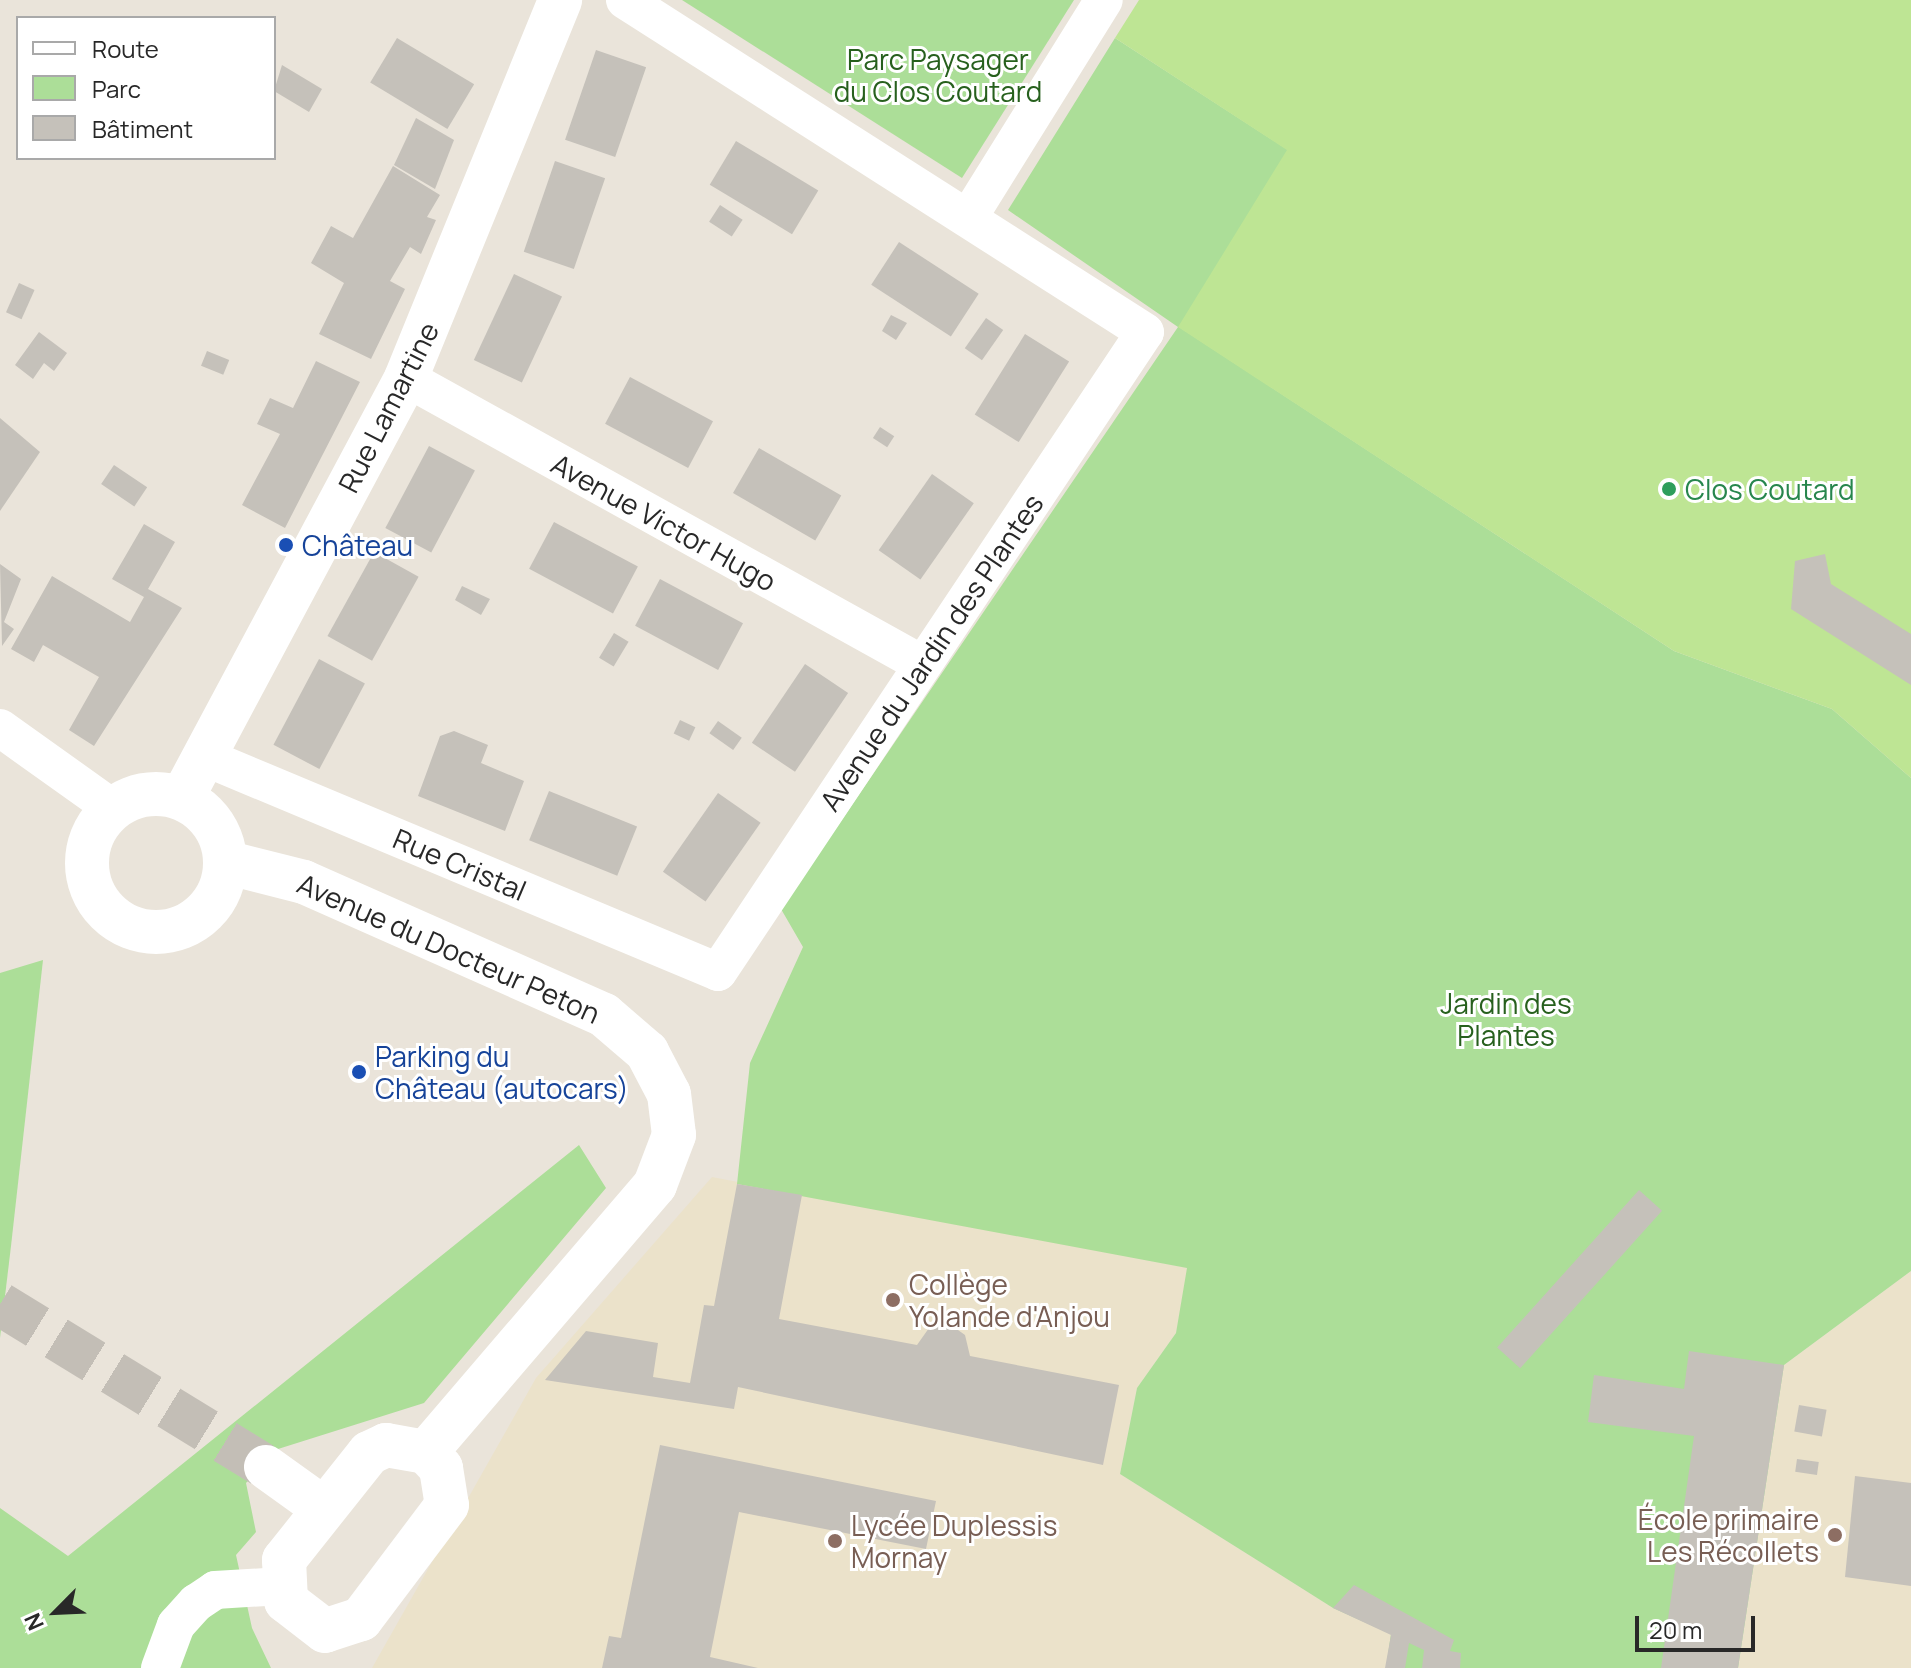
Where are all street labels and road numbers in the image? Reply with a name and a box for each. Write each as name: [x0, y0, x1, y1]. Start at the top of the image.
street label: Rue Lamartine: [331, 316, 445, 498]
street label: Avenue Victor Hugo: [546, 446, 782, 598]
street label: Avenue du Jardin des Plantes: [812, 487, 1050, 817]
street label: Rue Cristal: [389, 821, 531, 907]
street label: Avenue du Docteur Peton: [293, 866, 605, 1030]

